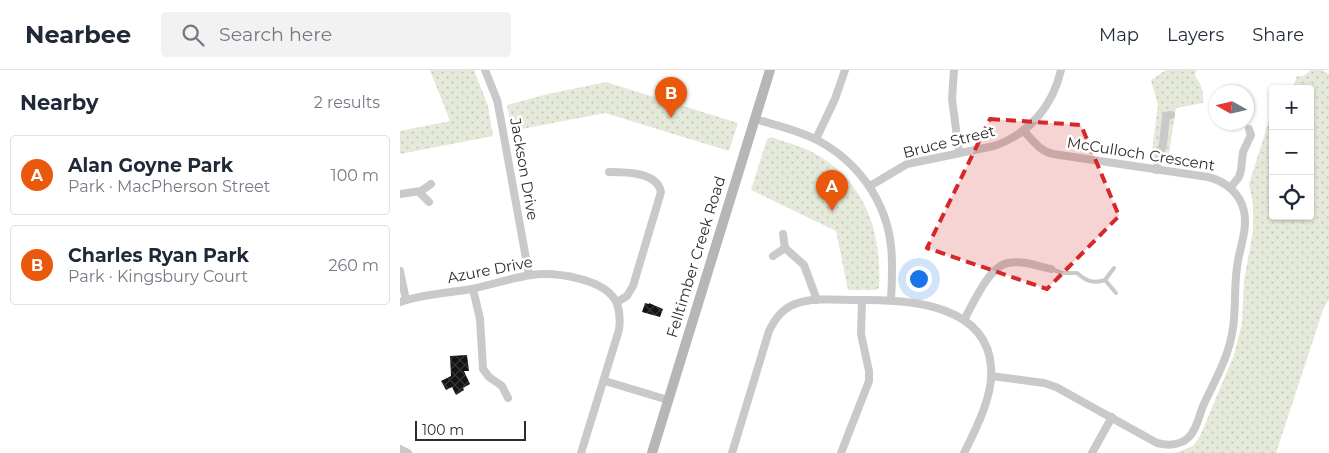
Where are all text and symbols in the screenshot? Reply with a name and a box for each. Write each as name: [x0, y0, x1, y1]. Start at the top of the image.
search box: [161, 12, 511, 57]
text: Nearbee: [25, 20, 131, 49]
icon: search: [179, 21, 207, 49]
text: Search here: [219, 23, 332, 46]
text: Map: [1099, 24, 1139, 46]
text: Layers: [1167, 24, 1224, 46]
text: Share: [1252, 24, 1304, 46]
pin: B: [655, 77, 687, 118]
north arrow: [1209, 85, 1254, 130]
map controls: [1269, 85, 1314, 220]
button: +: [1269, 85, 1314, 130]
text: Nearby: [20, 90, 99, 115]
text: 2 results: [314, 93, 380, 112]
street label: Jackson Drive: [506, 115, 543, 222]
street label: Bruce Street: [901, 121, 997, 162]
button: −: [1269, 130, 1314, 175]
street label: McCulloch Crescent: [1066, 132, 1216, 175]
text: Alan Goyne Park: [68, 154, 233, 177]
text: A: [31, 166, 43, 185]
text: 100 m: [331, 166, 379, 185]
pin: A: [816, 170, 848, 211]
street label: Felltimber Creek Road: [662, 174, 729, 340]
button: locate: [1269, 175, 1314, 220]
text: Park · MacPherson Street: [68, 177, 270, 196]
text: Charles Ryan Park: [68, 244, 249, 267]
street label: Azure Drive: [446, 252, 534, 287]
text: B: [31, 256, 43, 275]
text: 260 m: [328, 256, 379, 275]
your location: [906, 266, 932, 292]
text: Park · Kingsbury Court: [68, 267, 248, 286]
scale bar: [415, 418, 526, 441]
text: 100 m: [422, 421, 464, 439]

